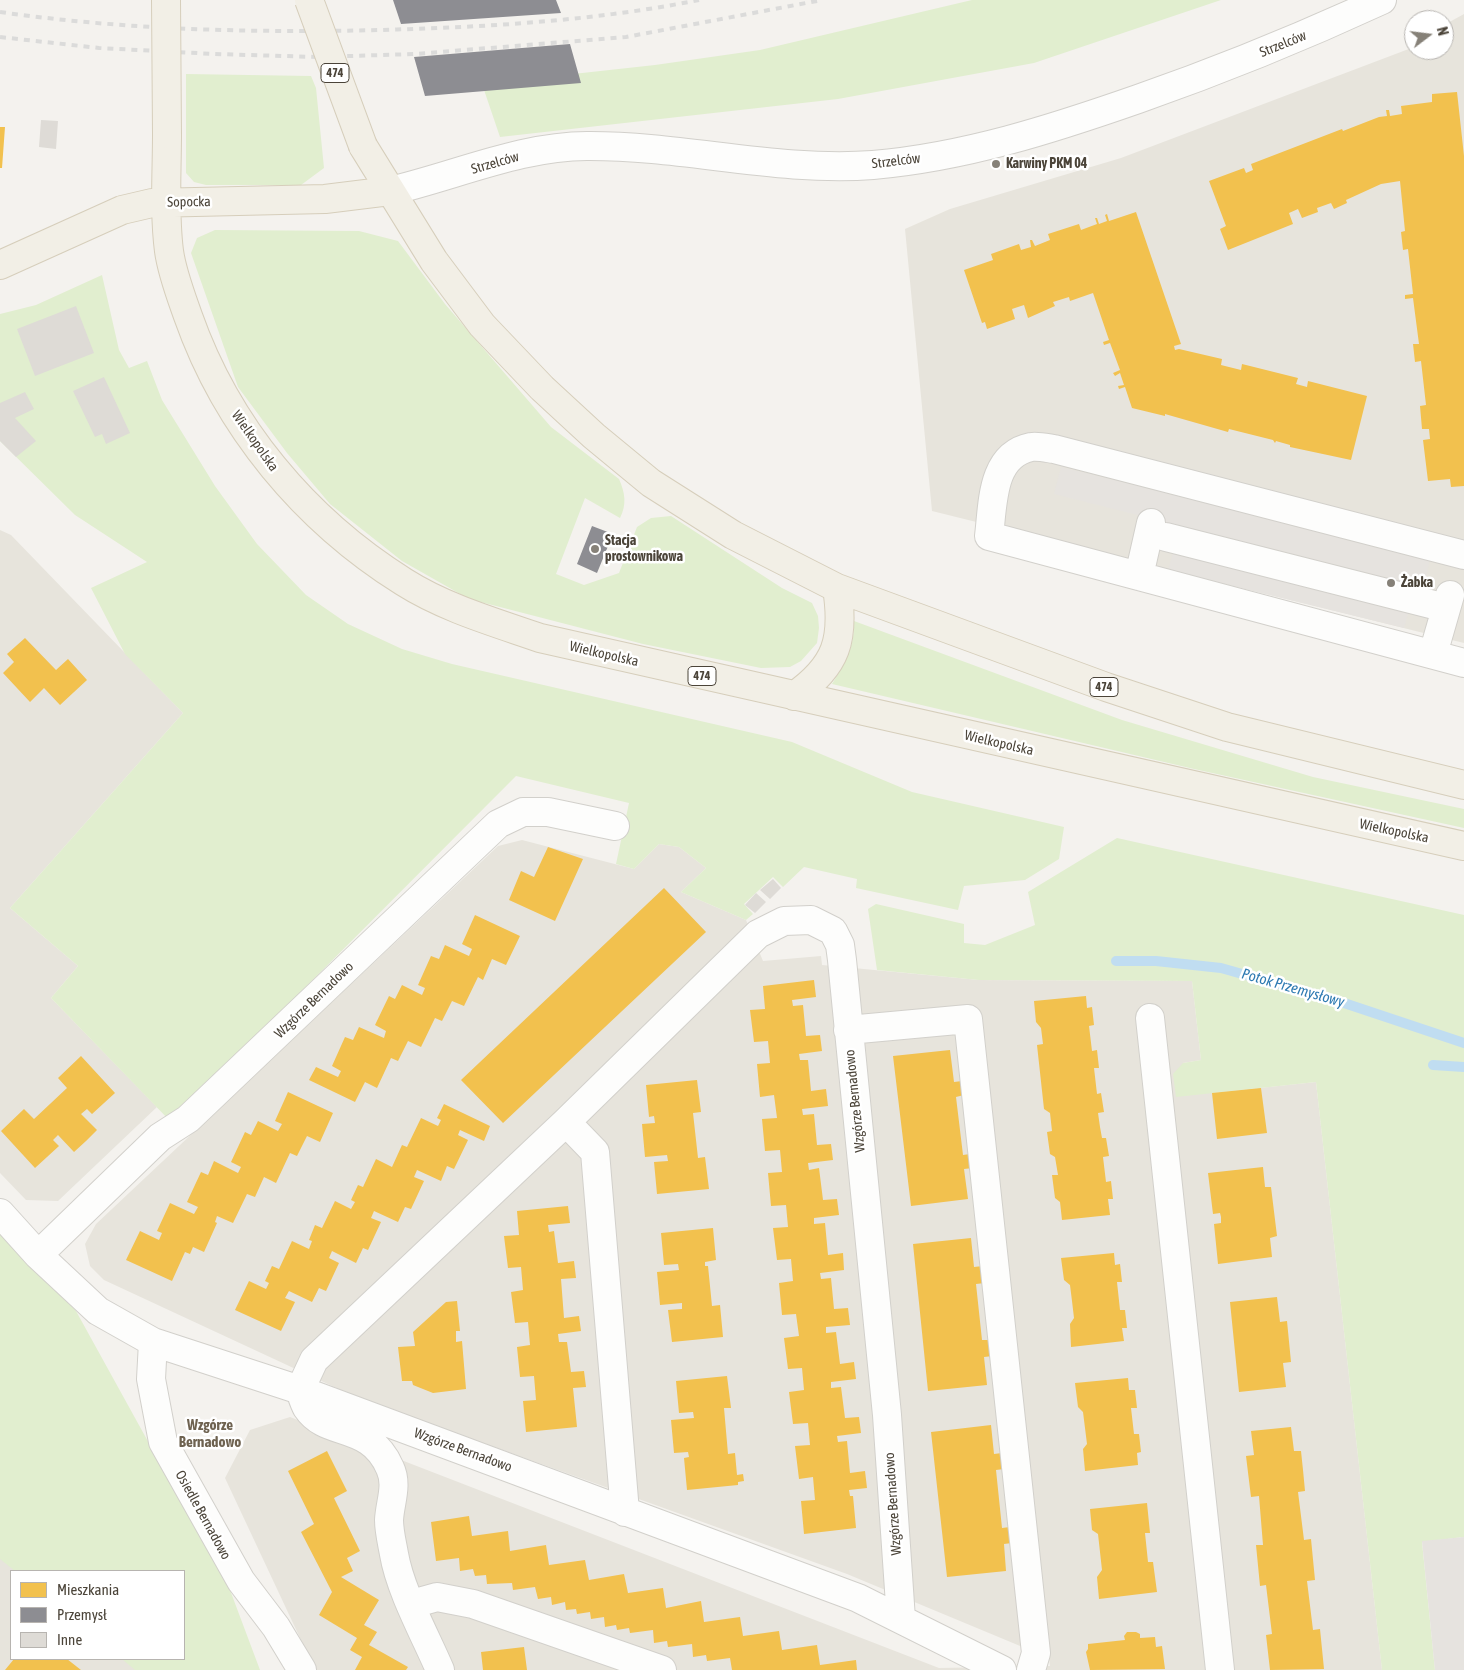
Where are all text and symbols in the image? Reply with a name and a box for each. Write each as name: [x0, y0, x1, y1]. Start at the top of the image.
north arrow: [1404, 10, 1454, 60]
text: N: [1434, 25, 1451, 37]
street label: Strzelców: [1257, 27, 1309, 61]
road number: 474: [321, 64, 349, 82]
street label: Strzelców: [469, 148, 521, 178]
street label: Strzelców: [871, 150, 921, 172]
place label: Karwiny PKM 04: [1006, 156, 1087, 172]
marker: Karwiny PKM 04: [990, 158, 1002, 170]
street label: Sopocka: [167, 193, 211, 211]
street label: Wielkopolska: [228, 407, 282, 475]
place label: Stacja prostownikowa: [605, 533, 683, 566]
marker: Stacja prostownikowa: [589, 543, 601, 555]
place label: Żabka: [1401, 575, 1433, 591]
marker: Żabka: [1385, 577, 1397, 589]
street label: Wielkopolska: [568, 638, 640, 670]
road number: 474: [688, 666, 716, 686]
road number: 474: [1090, 678, 1118, 696]
street label: Wielkopolska: [963, 727, 1035, 759]
street label: Wielkopolska: [1358, 815, 1430, 847]
street label: Wzgórze Bernadowo: [271, 958, 357, 1042]
water label: Potok Przemysłowy: [1240, 965, 1346, 1011]
street label: Wzgórze Bernadowo: [841, 1049, 869, 1153]
district label: Wzgórze Bernadowo: [179, 1416, 241, 1451]
street label: Wzgórze Bernadowo: [412, 1424, 514, 1476]
street label: Wzgórze Bernadowo: [881, 1452, 905, 1556]
street label: Osiedle Bernadowo: [172, 1467, 234, 1563]
legend: [10, 1570, 185, 1660]
text: Mieszkania: [57, 1581, 119, 1598]
text: Przemysł: [57, 1606, 107, 1623]
text: Inne: [57, 1631, 82, 1648]

